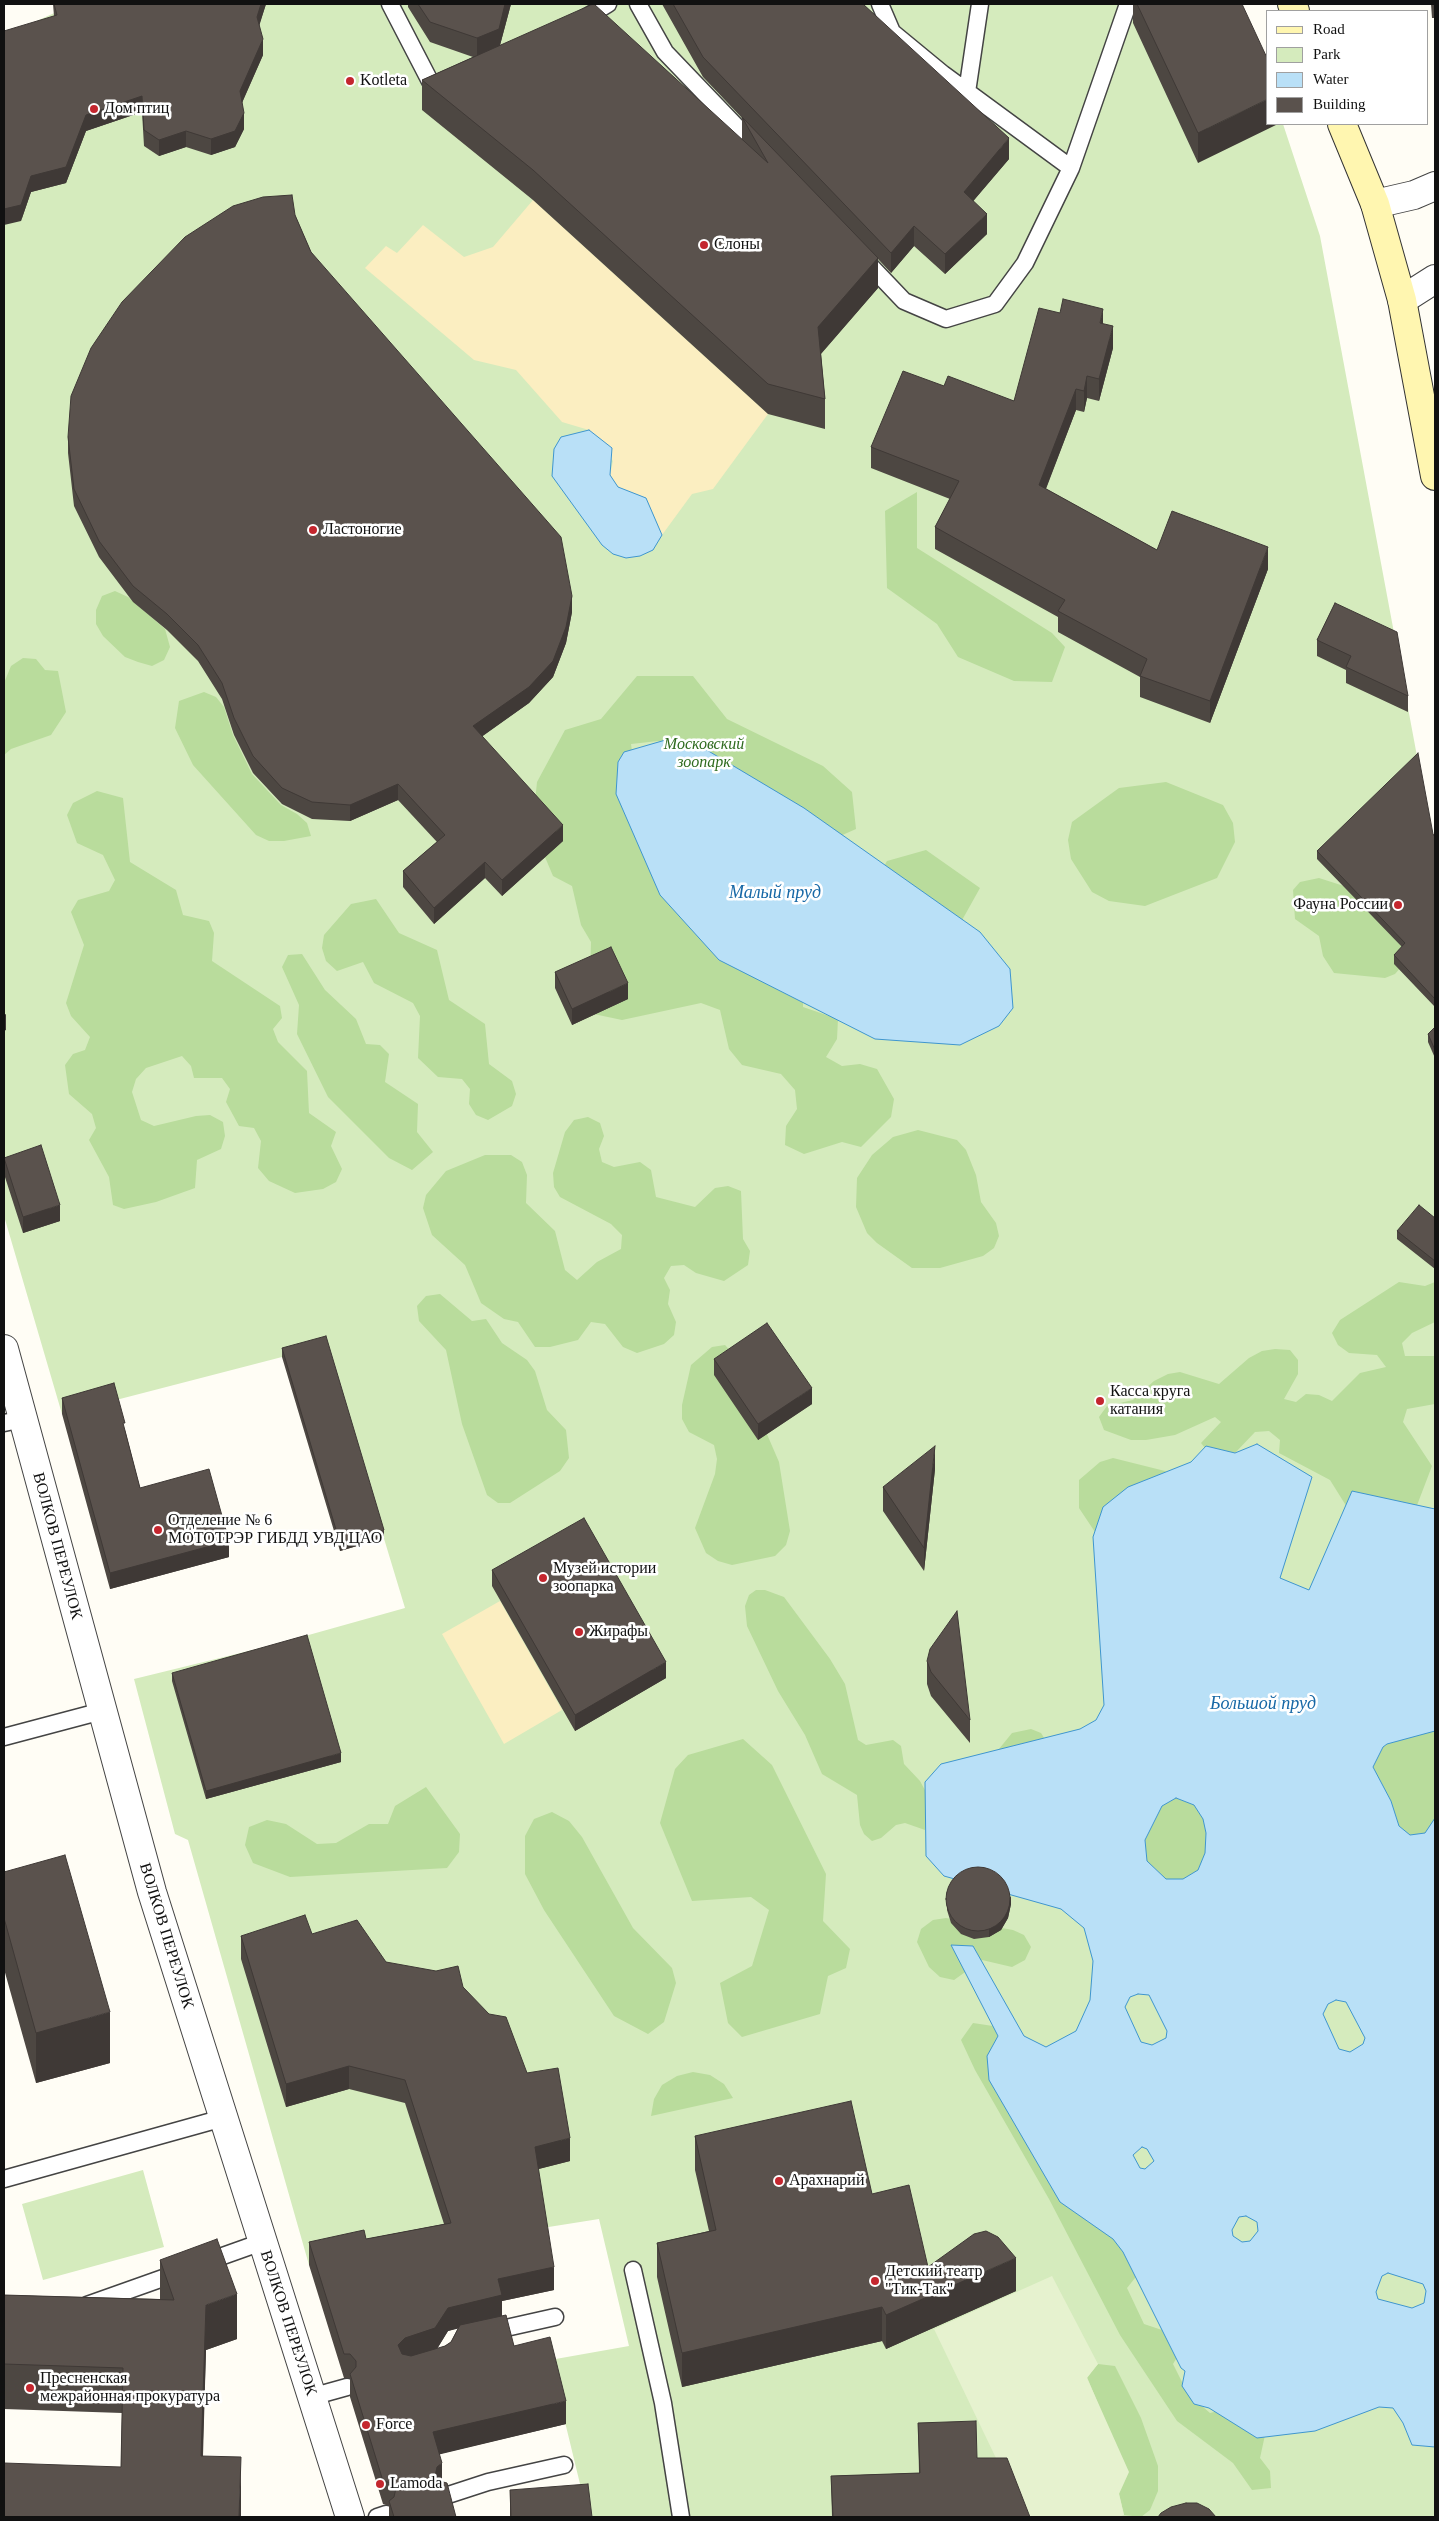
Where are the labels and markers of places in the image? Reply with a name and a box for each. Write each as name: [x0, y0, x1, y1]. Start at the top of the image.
place label: Kotleta: [360, 71, 407, 91]
marker: Kotleta: [344, 75, 356, 87]
place label: Дом птиц: [104, 99, 169, 119]
marker: Дом птиц: [88, 103, 100, 115]
place label: Слоны: [714, 235, 760, 255]
marker: Слоны: [698, 239, 710, 251]
place label: Ластоногие: [323, 520, 402, 540]
marker: Ластоногие: [307, 524, 319, 536]
place label: Фауна России: [1293, 895, 1388, 915]
marker: Фауна России: [1392, 899, 1404, 911]
place label: Касса круга катания: [1110, 1382, 1190, 1420]
marker: Касса круга катания: [1094, 1395, 1106, 1407]
place label: Отделение № 6 МОТОТРЭР ГИБДД УВД ЦАО: [168, 1511, 382, 1549]
marker: Отделение № 6 МОТОТРЭР ГИБДД УВД ЦАО: [152, 1524, 164, 1536]
place label: Музей истории зоопарка: [553, 1559, 656, 1597]
marker: Музей истории зоопарка: [537, 1572, 549, 1584]
place label: Жирафы: [589, 1622, 648, 1642]
marker: Жирафы: [573, 1626, 585, 1638]
place label: Арахнарий: [789, 2171, 864, 2191]
marker: Арахнарий: [773, 2175, 785, 2187]
place label: Детский театр "Тик-Так": [885, 2262, 983, 2300]
marker: Детский театр "Тик-Так": [869, 2275, 881, 2287]
place label: Пресненская межрайонная прокуратура: [40, 2369, 220, 2407]
marker: Пресненская межрайонная прокуратура: [24, 2382, 36, 2394]
place label: Force: [376, 2415, 412, 2435]
marker: Force: [360, 2419, 372, 2431]
place label: Lamoda: [390, 2474, 442, 2494]
marker: Lamoda: [374, 2478, 386, 2490]

